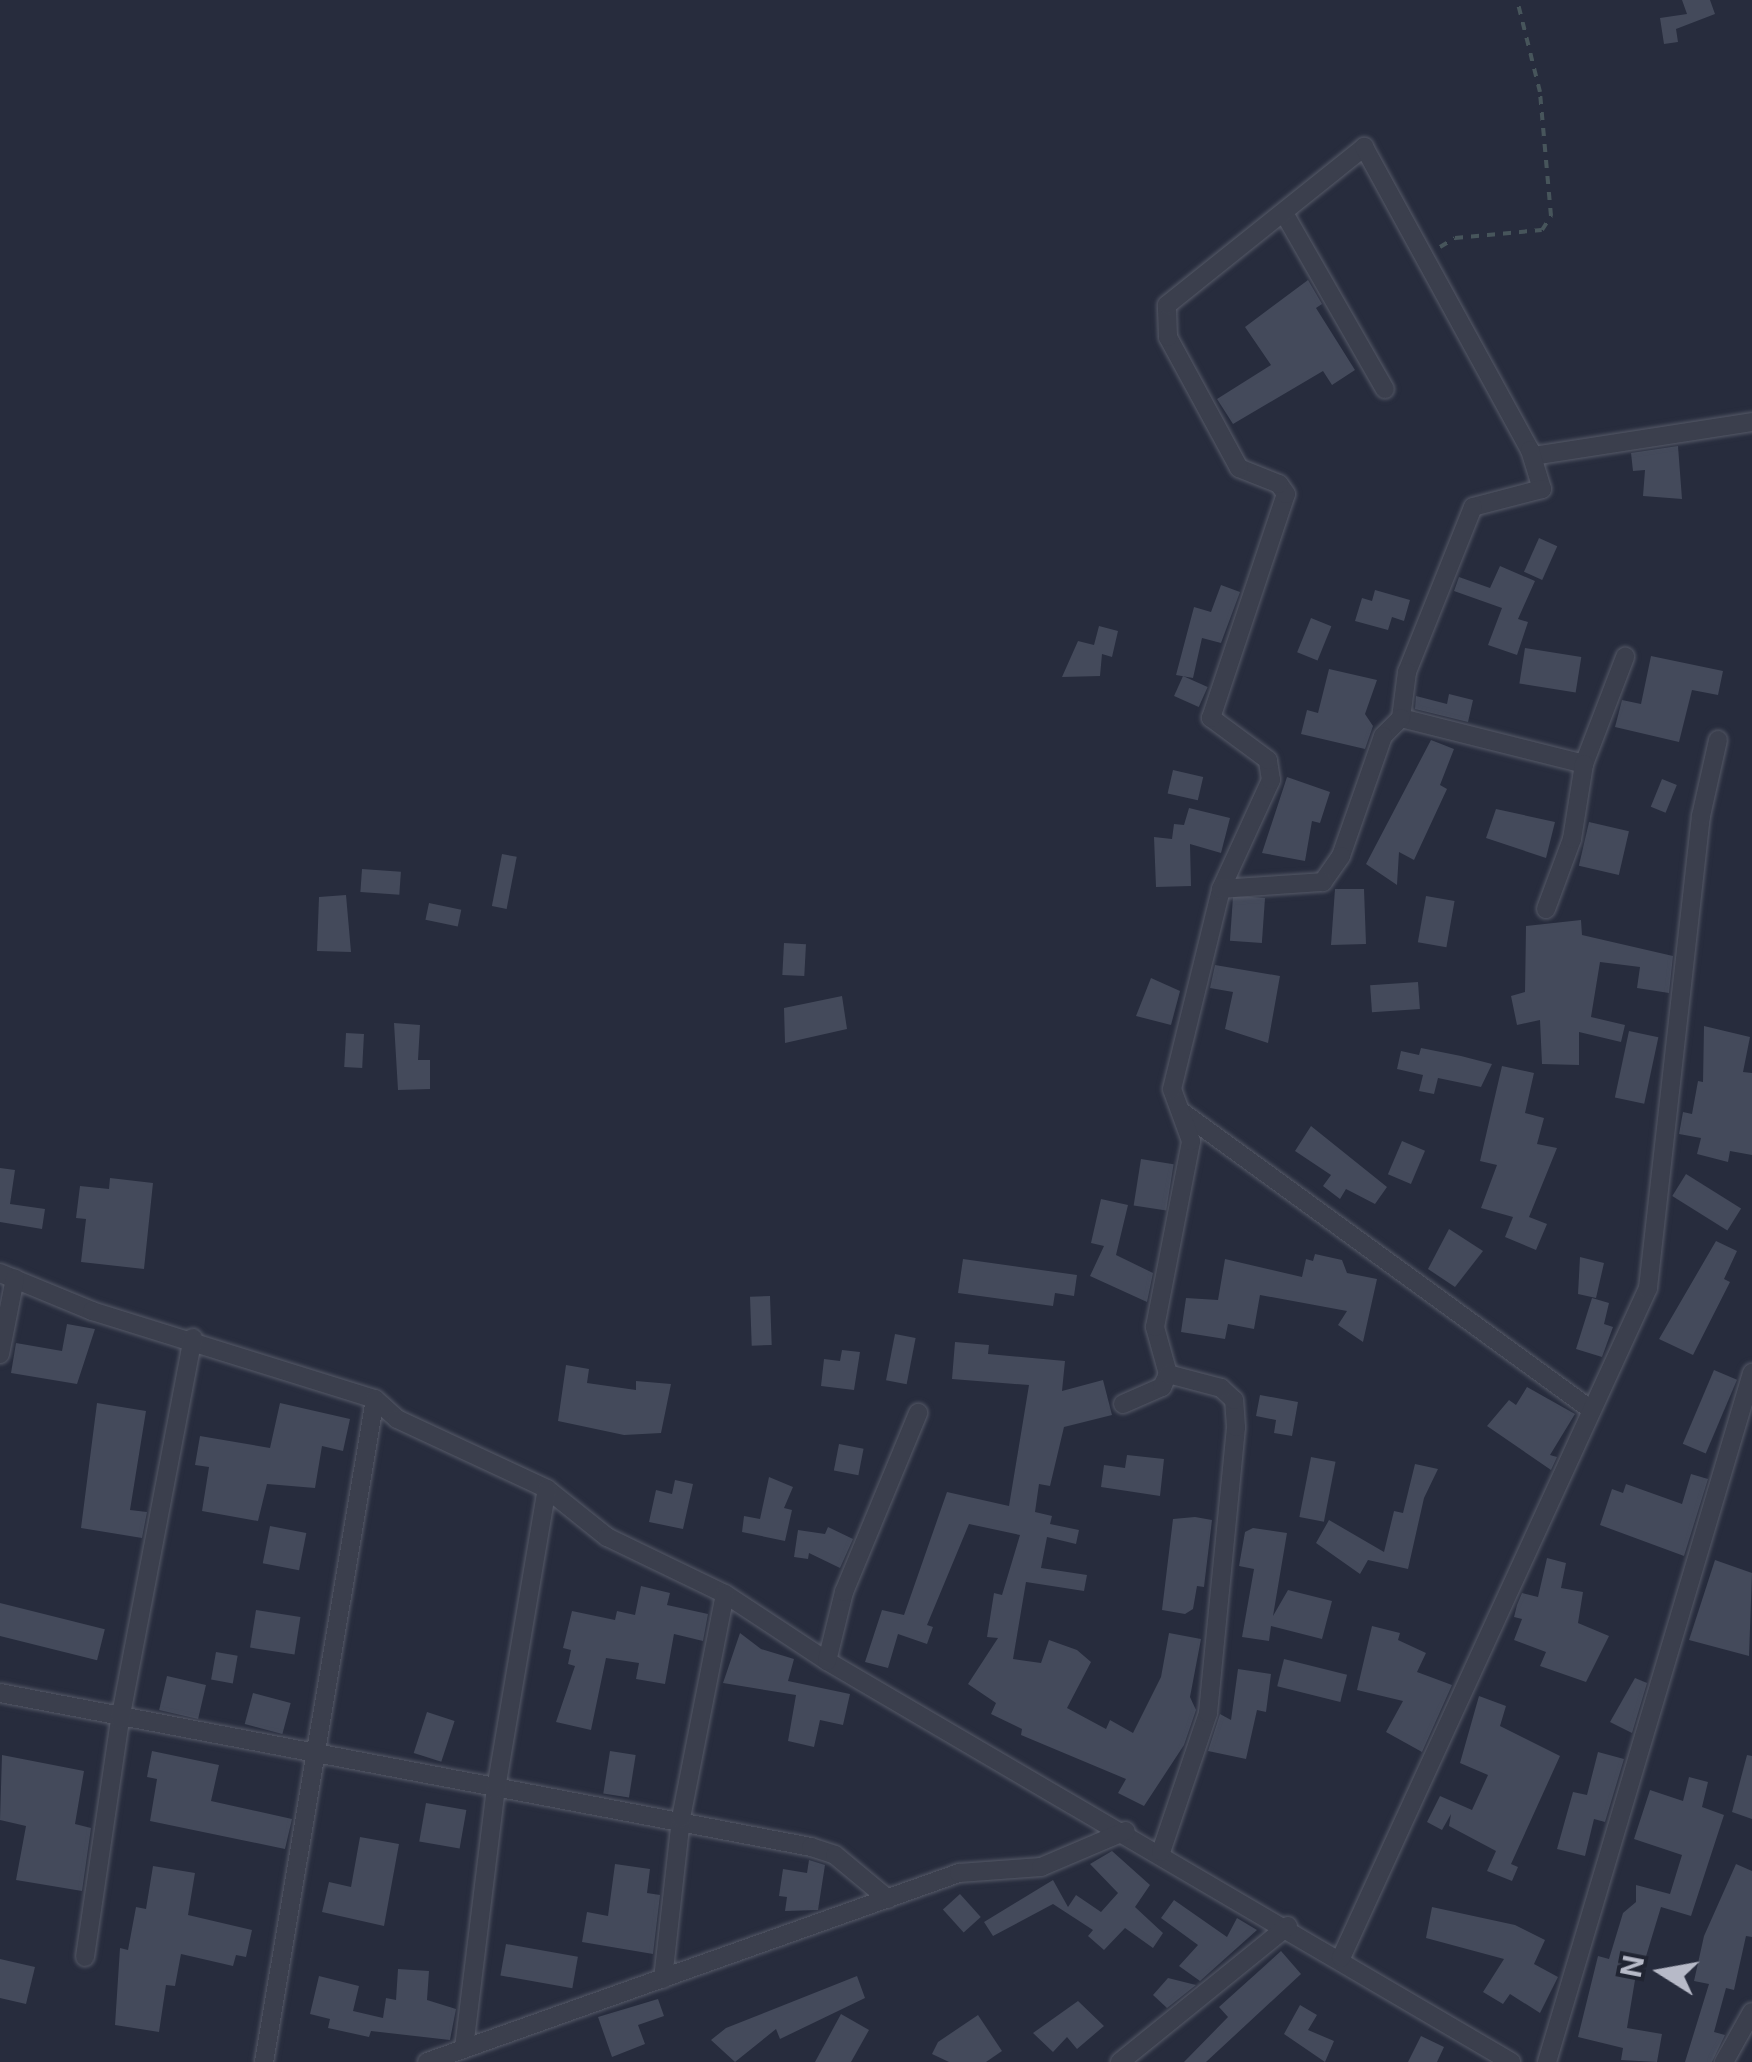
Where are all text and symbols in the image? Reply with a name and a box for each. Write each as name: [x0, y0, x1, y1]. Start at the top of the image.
north arrow: [1612, 1922, 1712, 2022]
text: N: [1614, 1953, 1651, 1980]

